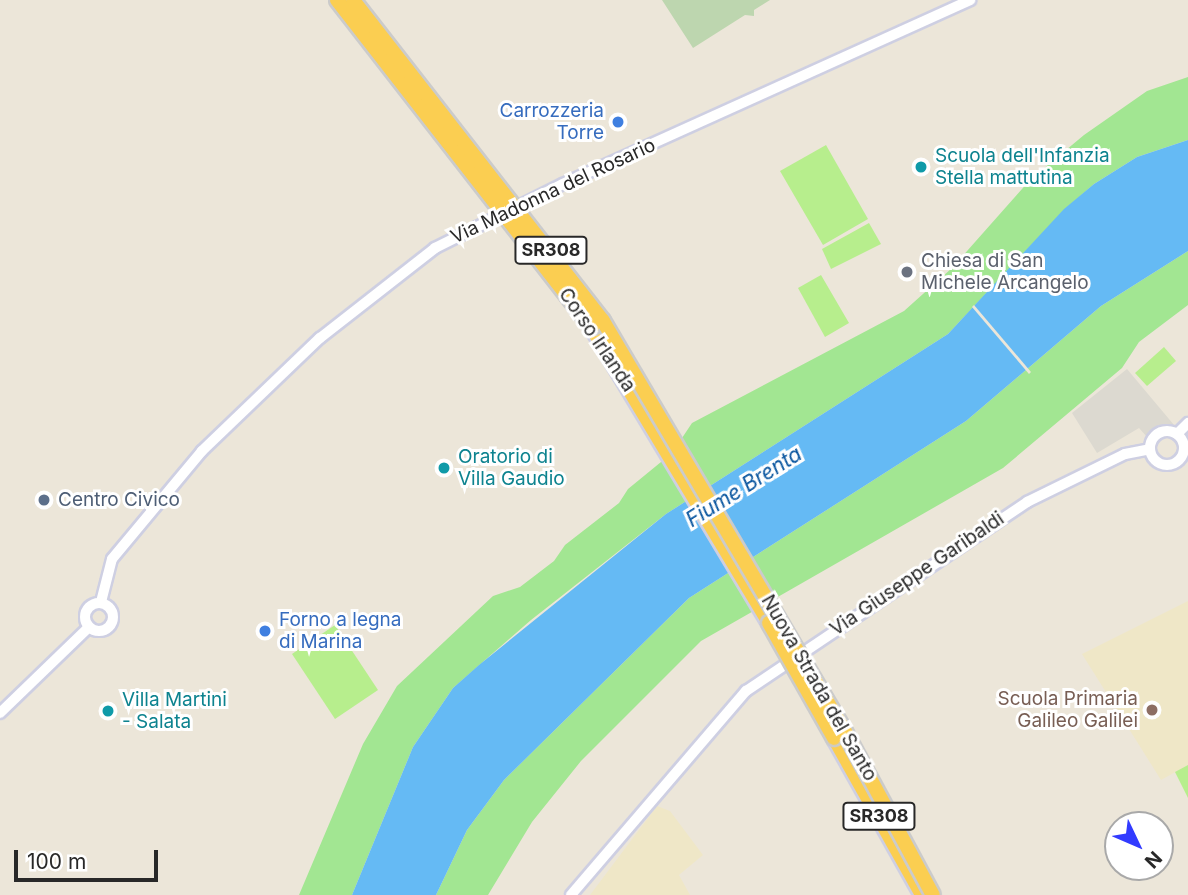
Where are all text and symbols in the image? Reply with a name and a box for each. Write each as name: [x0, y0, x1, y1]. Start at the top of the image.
place label: Carrozzeria Torre: [500, 100, 604, 144]
marker: Carrozzeria Torre: [610, 114, 626, 130]
street label: Via Madonna del Rosario: [447, 134, 659, 248]
place label: Scuola dell'Infanzia Stella mattutina: [935, 145, 1110, 189]
marker: Scuola dell'Infanzia Stella mattutina: [913, 159, 929, 175]
road number: SR308: [514, 236, 588, 264]
place label: Chiesa di San Michele Arcangelo: [921, 250, 1089, 294]
marker: Chiesa di San Michele Arcangelo: [899, 264, 915, 280]
street label: Corso Irlanda: [554, 284, 640, 396]
water label: Fiume Brenta: [681, 441, 807, 533]
place label: Oratorio di Villa Gaudio: [458, 446, 565, 490]
marker: Oratorio di Villa Gaudio: [436, 460, 452, 476]
place label: Centro Civico: [58, 489, 180, 511]
marker: Centro Civico: [36, 492, 52, 508]
street label: Via Giuseppe Garibaldi: [826, 507, 1008, 641]
street label: Nuova Strada del Santo: [756, 591, 882, 785]
place label: Forno a legna di Marina: [279, 609, 402, 653]
marker: Forno a legna di Marina: [257, 623, 273, 639]
place label: Scuola Primaria Galileo Galilei: [997, 688, 1138, 732]
place label: Villa Martini - Salata: [122, 689, 227, 733]
marker: Scuola Primaria Galileo Galilei: [1144, 702, 1160, 718]
marker: Villa Martini - Salata: [100, 703, 116, 719]
road number: SR308: [842, 802, 916, 830]
north arrow: [1104, 811, 1174, 881]
scale bar: [18, 836, 161, 880]
text: N: [1140, 846, 1166, 873]
text: 100 m: [27, 849, 86, 874]

